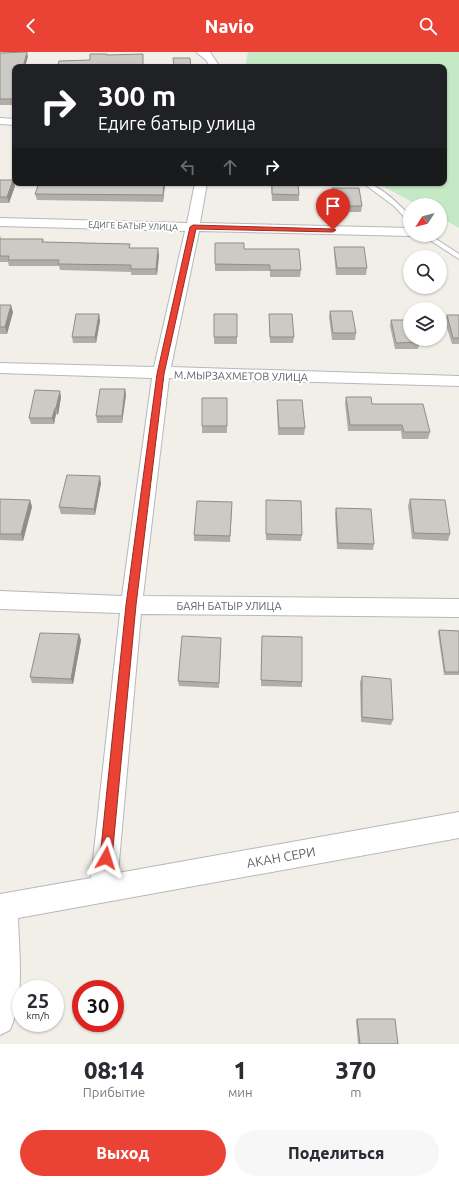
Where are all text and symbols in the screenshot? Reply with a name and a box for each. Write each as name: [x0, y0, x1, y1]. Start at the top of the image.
icon: back: [20, 15, 42, 37]
icon: search: [417, 15, 439, 37]
text: Navio: [205, 16, 254, 36]
icon: right: [32, 80, 84, 132]
text: 300 m: [98, 80, 176, 111]
text: Едиге батыр улица: [98, 113, 256, 133]
icon: left: [177, 156, 199, 178]
icon: ahead: [219, 156, 241, 178]
icon: right: [261, 156, 283, 178]
pin: [316, 189, 350, 230]
icon: arrive: [322, 195, 344, 217]
north arrow: [403, 198, 447, 242]
map controls: [403, 198, 447, 346]
street label: ЕДИГЕ БАТЫР УЛИЦА: [88, 219, 178, 233]
button: search: [403, 250, 447, 294]
button: layers: [403, 302, 447, 346]
street label: М.МЫРЗАХМЕТОВ УЛИЦА: [174, 369, 309, 383]
street label: БАЯН БАТЫР УЛИЦА: [176, 600, 282, 612]
position arrow: [85, 837, 127, 879]
street label: АКАН СЕРИ: [246, 844, 316, 870]
speed limit sign: 30: [72, 980, 124, 1032]
text: 25: [27, 989, 49, 1012]
text: km/h: [26, 1010, 50, 1021]
text: 08:14: [84, 1057, 144, 1084]
text: 1: [234, 1057, 247, 1084]
text: 370: [336, 1057, 376, 1084]
text: Прибытие: [83, 1085, 145, 1099]
text: мин: [228, 1085, 253, 1099]
text: m: [350, 1085, 361, 1099]
button: Выход: [20, 1130, 226, 1176]
button: Поделиться: [234, 1130, 439, 1176]

